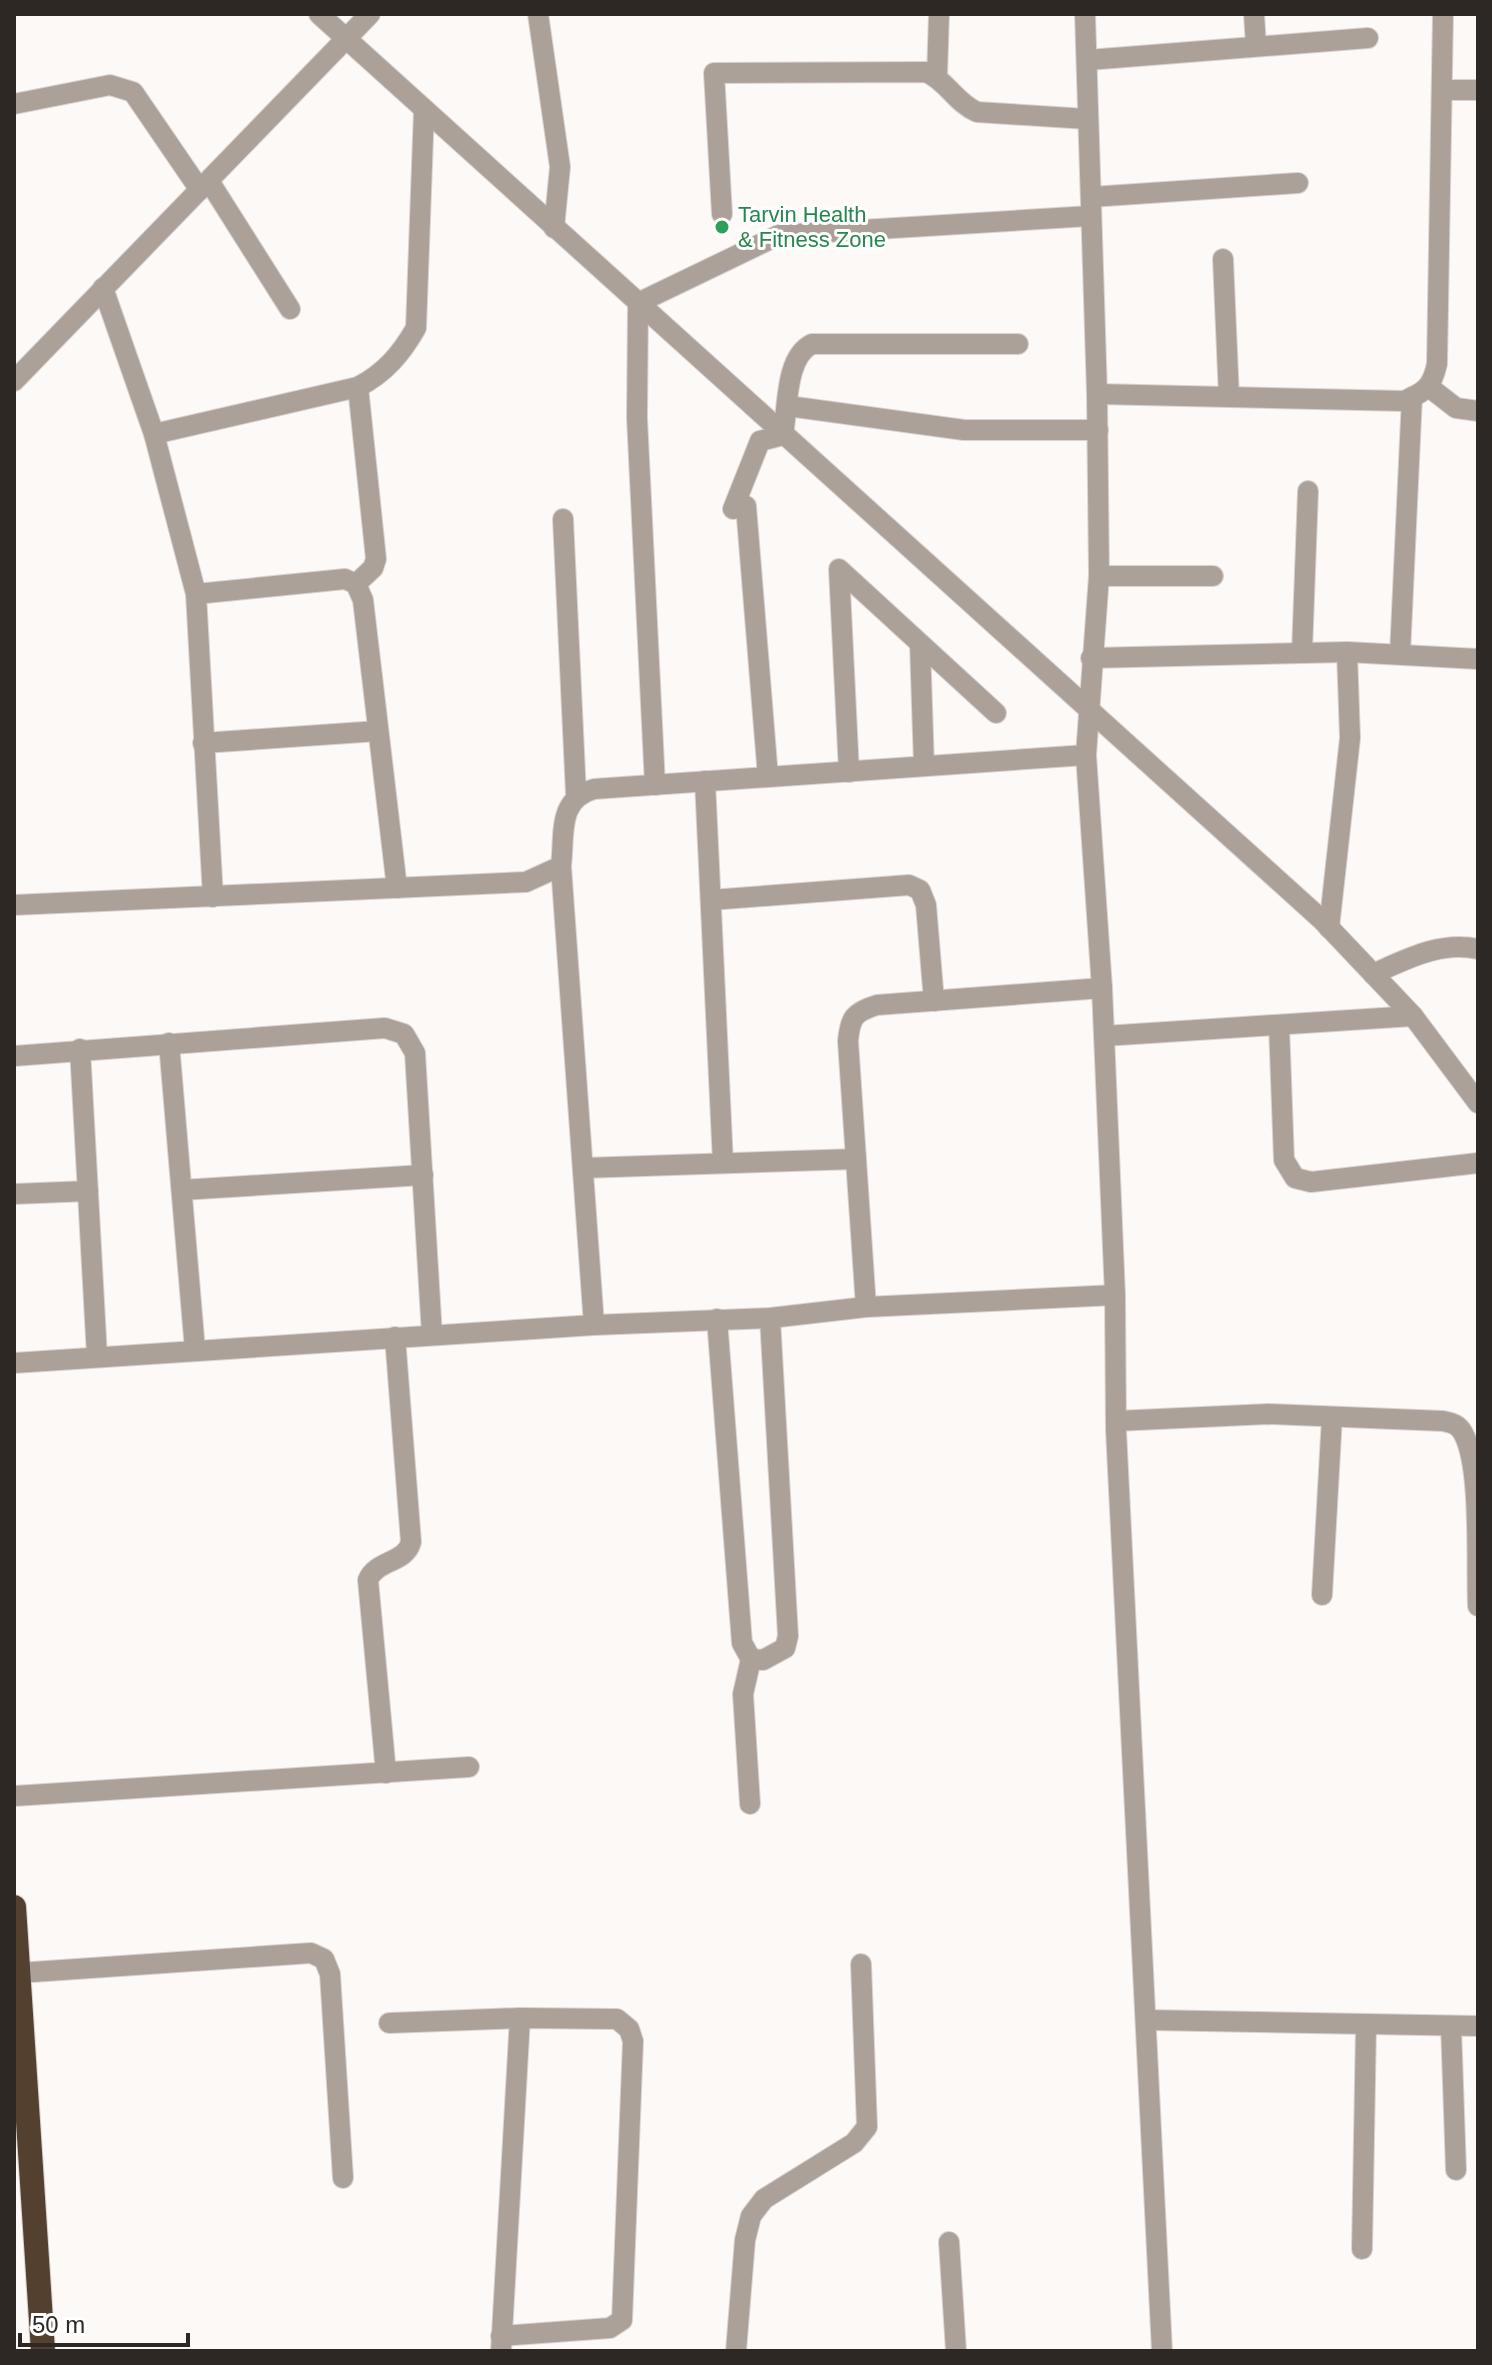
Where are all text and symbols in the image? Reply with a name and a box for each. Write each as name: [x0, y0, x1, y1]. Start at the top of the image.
place label: Tarvin Health & Fitness Zone: [738, 202, 886, 252]
marker: Tarvin Health & Fitness Zone: [713, 218, 731, 236]
scale bar: [20, 2297, 188, 2347]
text: 50 m: [32, 2311, 85, 2338]

